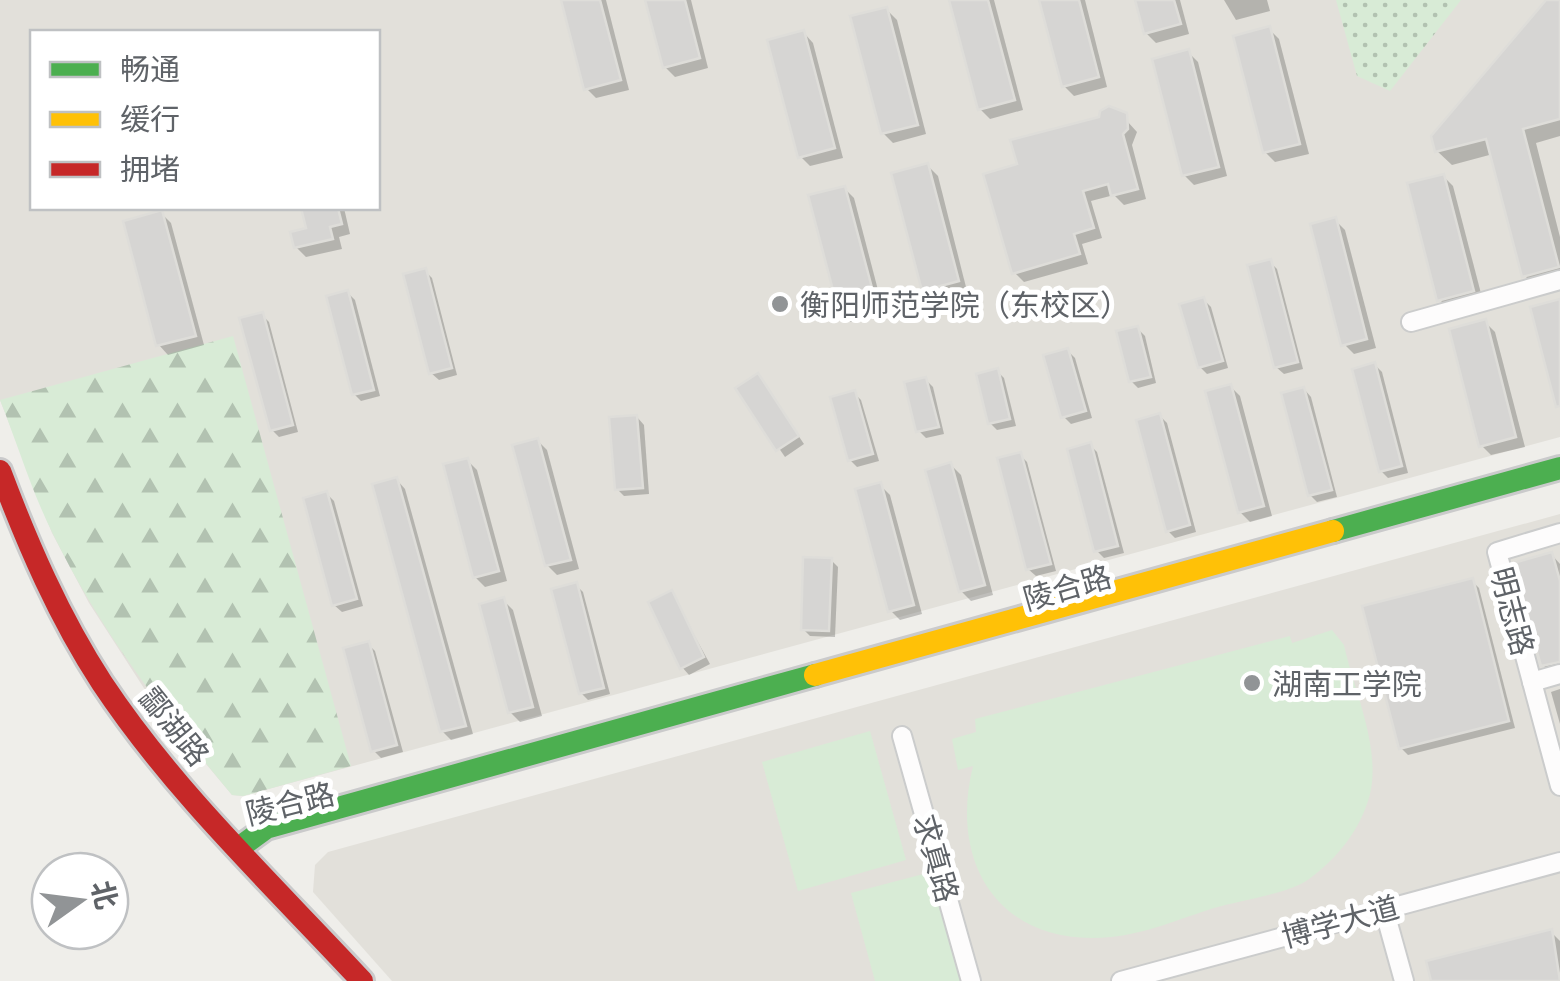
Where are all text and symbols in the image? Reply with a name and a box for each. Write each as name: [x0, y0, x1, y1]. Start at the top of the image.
legend: [30, 30, 380, 210]
text: 畅通: [120, 48, 180, 89]
text: 缓行: [120, 98, 180, 139]
text: 拥堵: [120, 148, 180, 189]
place label: 衡阳师范学院（东校区）: [800, 284, 1130, 325]
marker: 衡阳师范学院（东校区）: [769, 293, 791, 315]
street label: 陵合路: [1018, 555, 1116, 619]
street label: 明志路: [1482, 562, 1544, 660]
place label: 湖南工学院: [1272, 663, 1422, 704]
marker: 湖南工学院: [1241, 672, 1263, 694]
street label: 酃湖路: [131, 678, 219, 774]
street label: 陵合路: [241, 772, 339, 834]
street label: 求真路: [905, 809, 969, 907]
north arrow: [30, 851, 130, 951]
text: 北: [83, 877, 127, 913]
street label: 博学大道: [1277, 886, 1403, 956]

